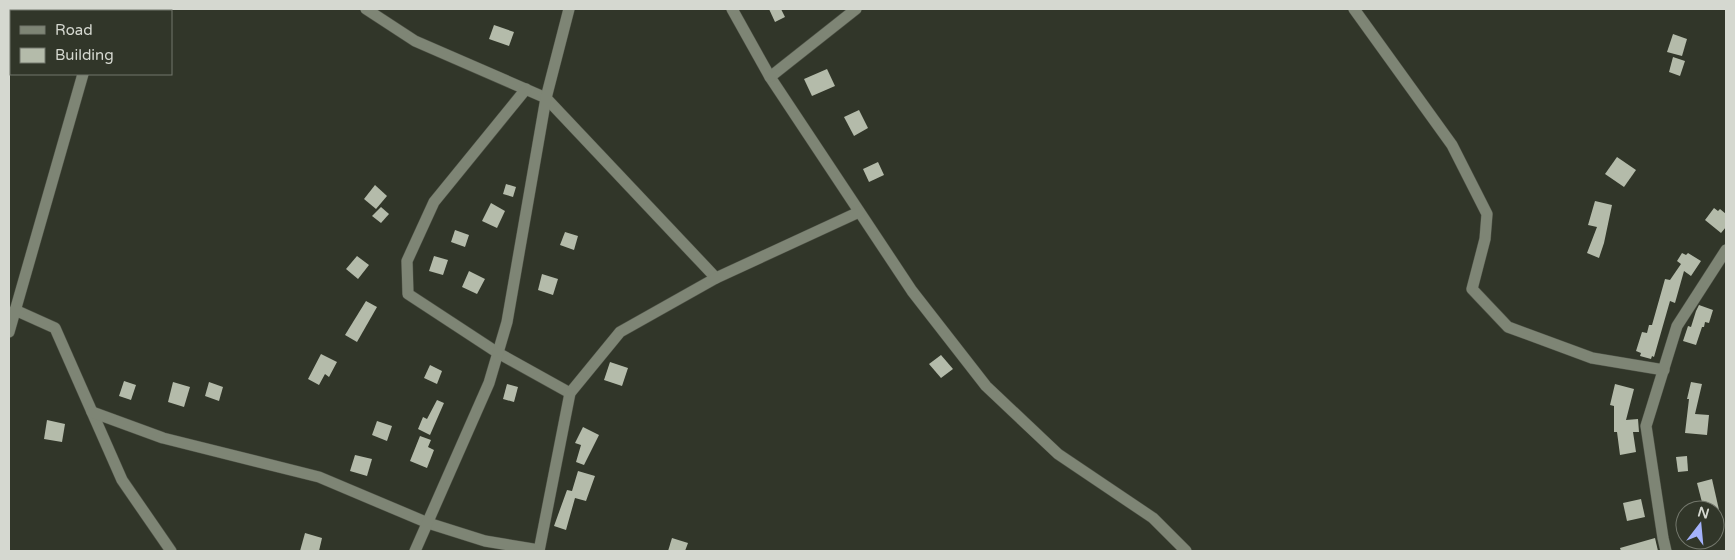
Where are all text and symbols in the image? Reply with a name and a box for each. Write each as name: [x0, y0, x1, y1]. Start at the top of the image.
legend: [10, 10, 172, 75]
text: Road: [55, 21, 93, 39]
text: Building: [55, 46, 114, 64]
north arrow: [1675, 500, 1725, 550]
text: N: [1696, 503, 1711, 523]

